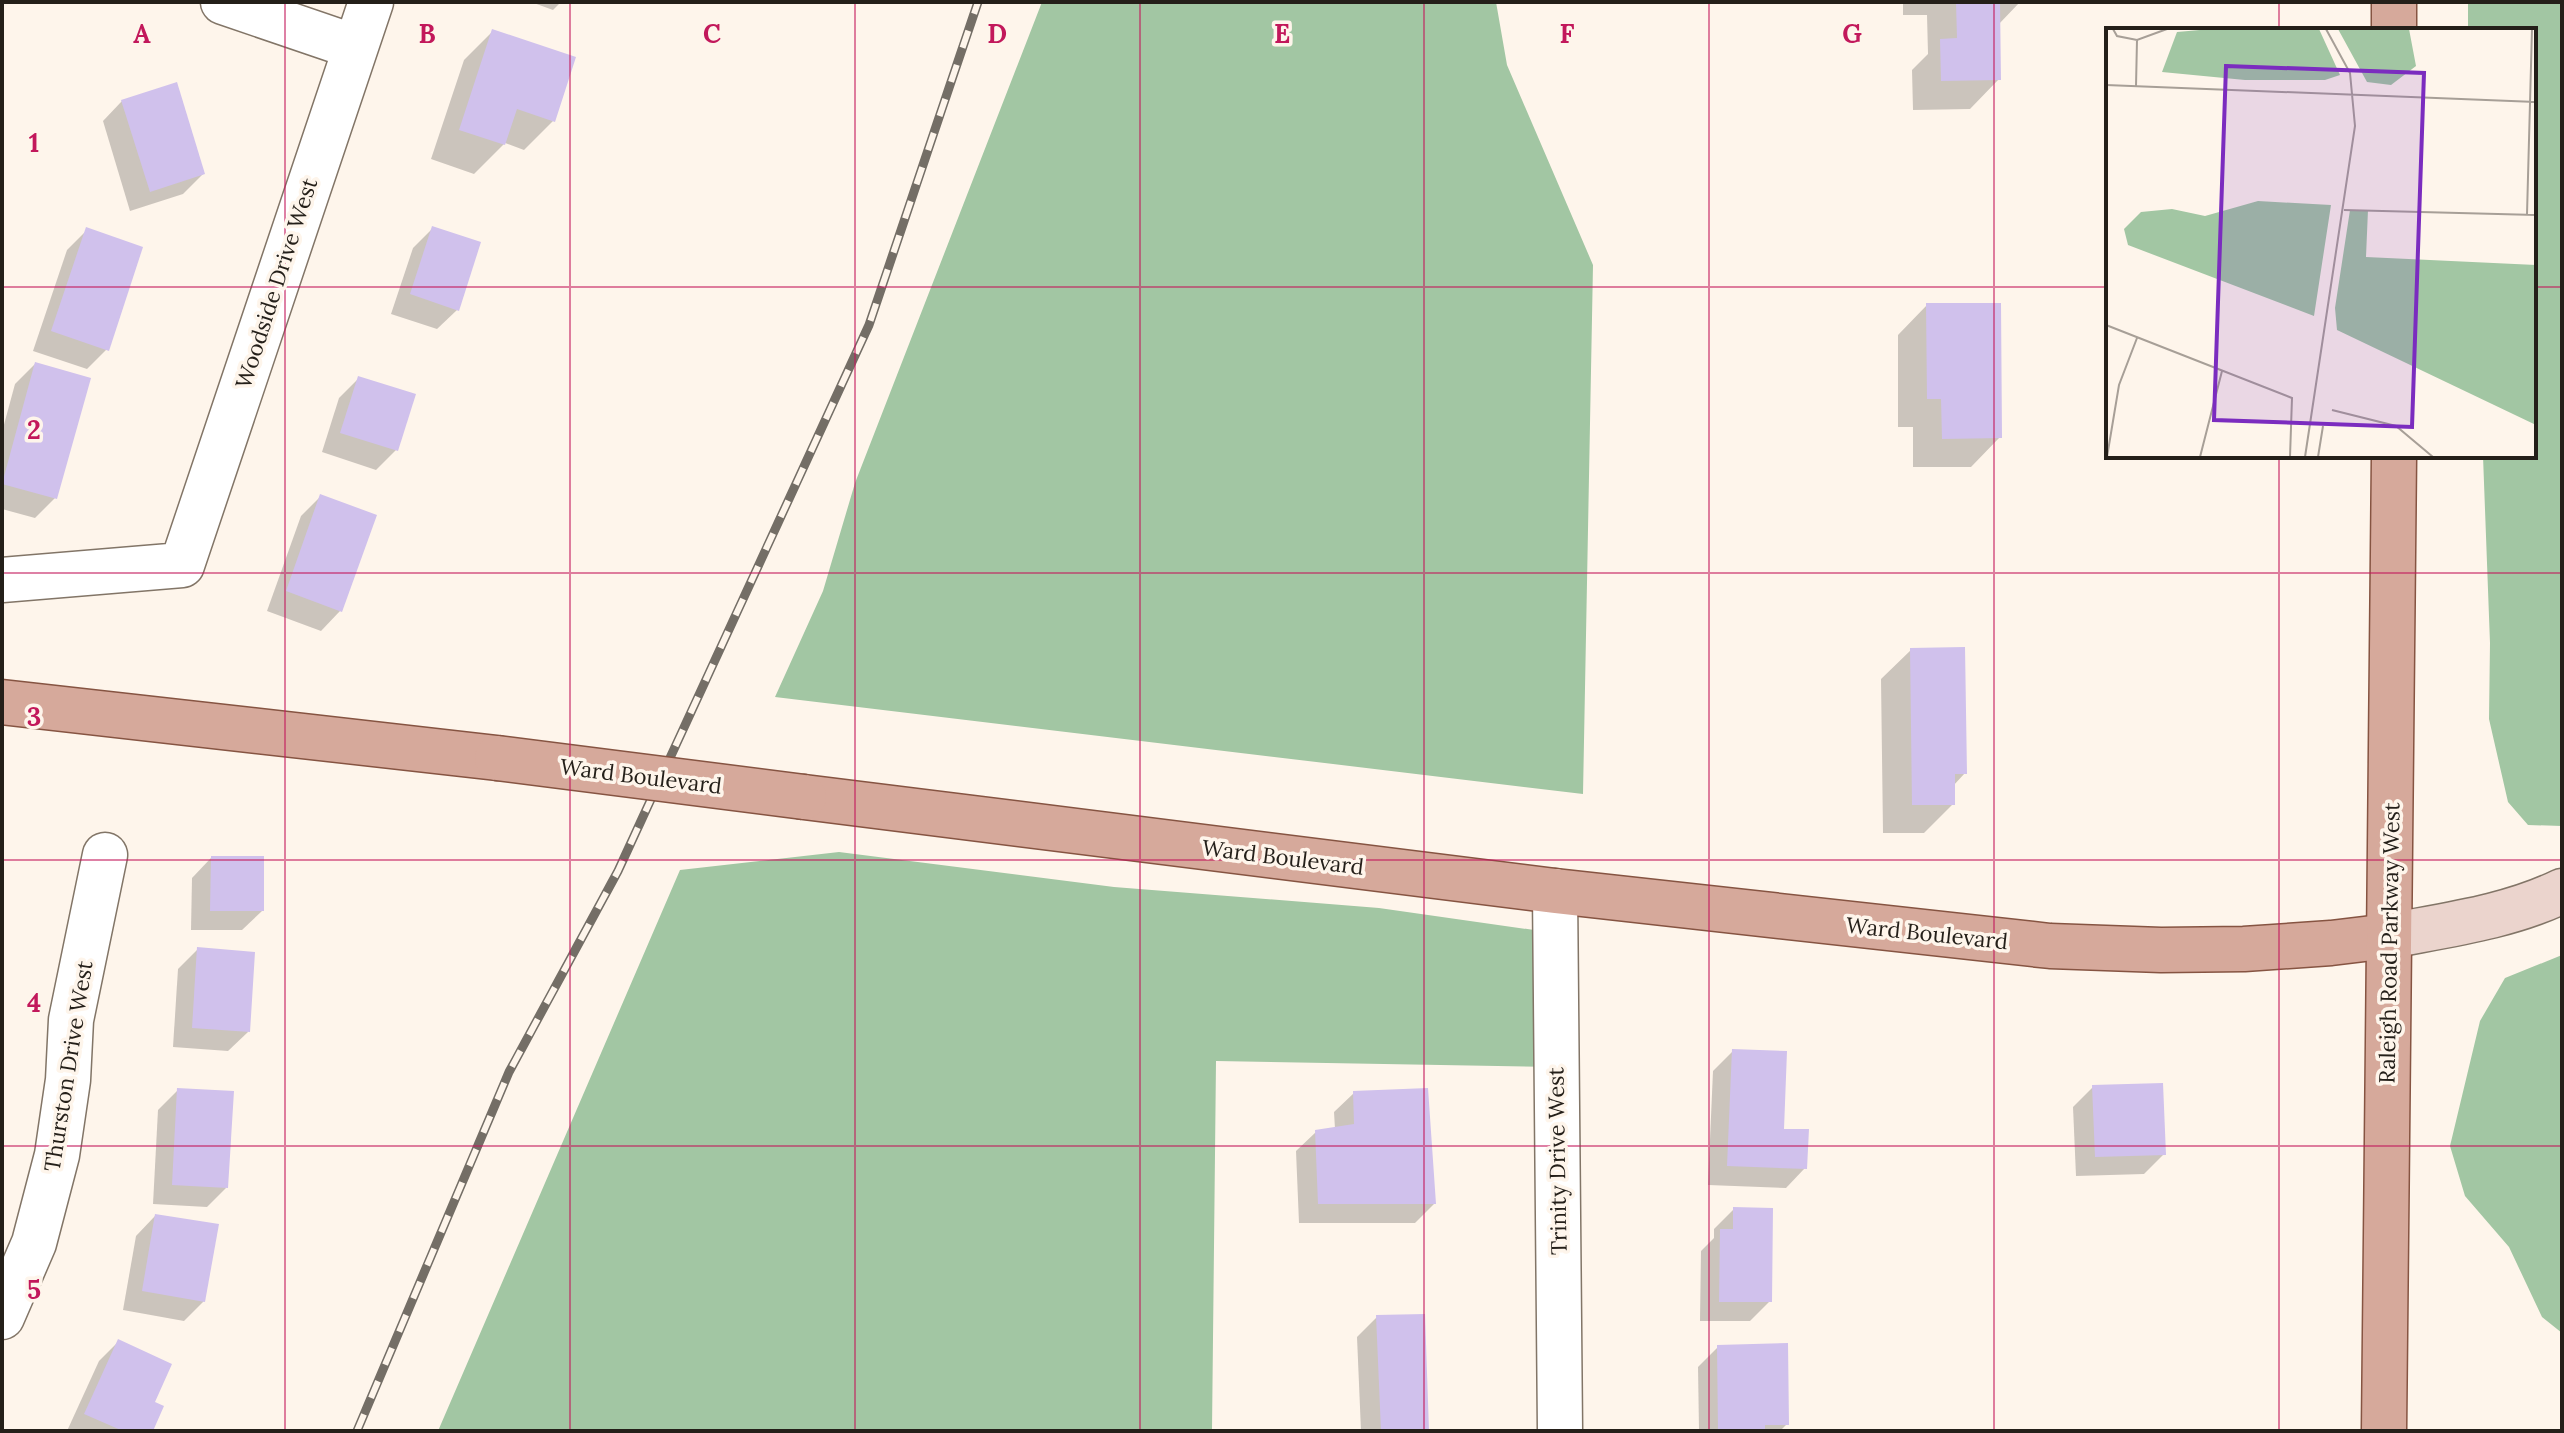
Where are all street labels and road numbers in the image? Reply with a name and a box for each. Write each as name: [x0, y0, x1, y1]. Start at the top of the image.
street label: Woodside Drive West: [229, 174, 323, 392]
street label: Ward Boulevard: [558, 752, 724, 800]
street label: Raleigh Road Parkway West: [2373, 802, 2405, 1084]
street label: Ward Boulevard: [1200, 833, 1366, 881]
street label: Ward Boulevard: [1844, 911, 2010, 955]
street label: Thurston Drive West: [38, 958, 99, 1173]
street label: Trinity Drive West: [1541, 1066, 1573, 1255]

